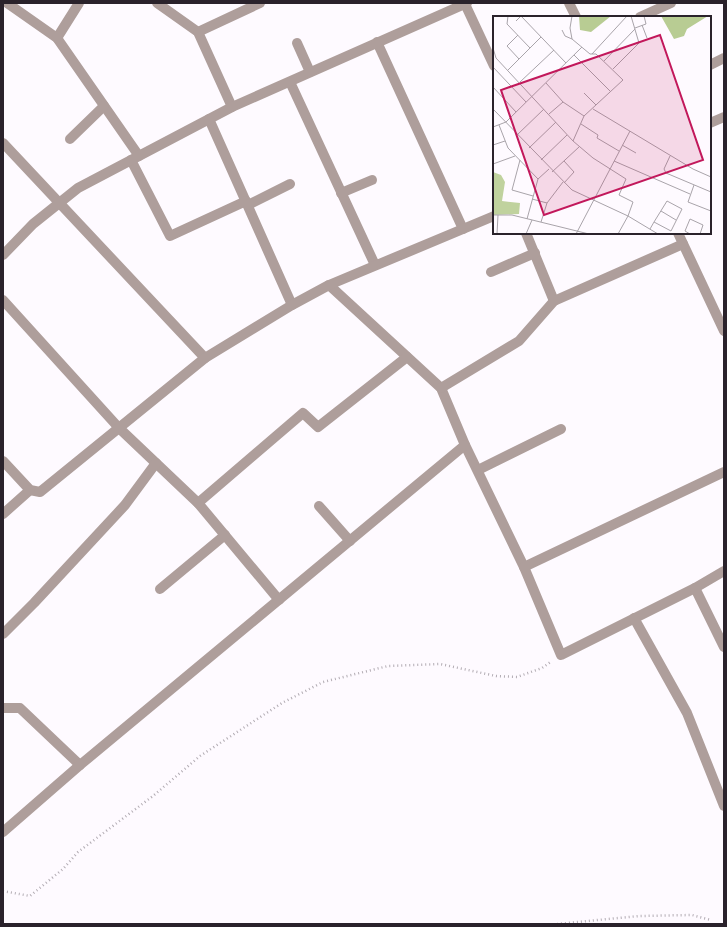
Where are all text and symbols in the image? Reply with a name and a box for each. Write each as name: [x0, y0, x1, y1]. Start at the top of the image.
inset map: [493, 16, 711, 234]

